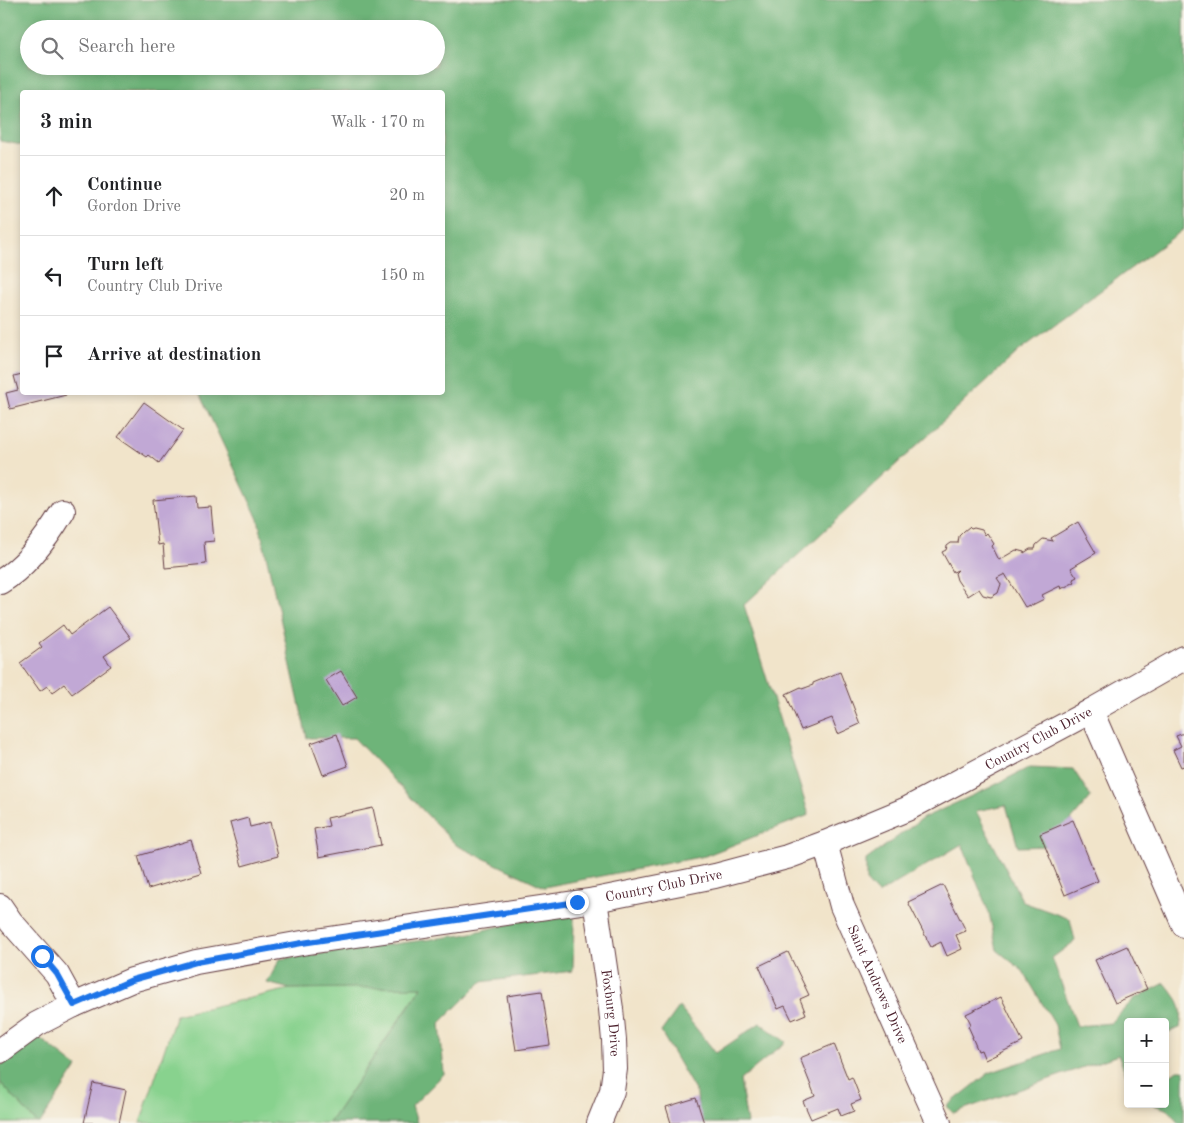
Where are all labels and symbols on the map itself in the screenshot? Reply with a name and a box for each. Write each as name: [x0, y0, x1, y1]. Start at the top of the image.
street label: Country Club Drive: [983, 705, 1094, 773]
street label: Country Club Drive: [604, 867, 724, 905]
route end: [566, 891, 589, 914]
street label: Saint Andrews Drive: [844, 923, 910, 1046]
route start: [31, 945, 54, 968]
street label: Foxburg Drive: [598, 968, 622, 1057]

